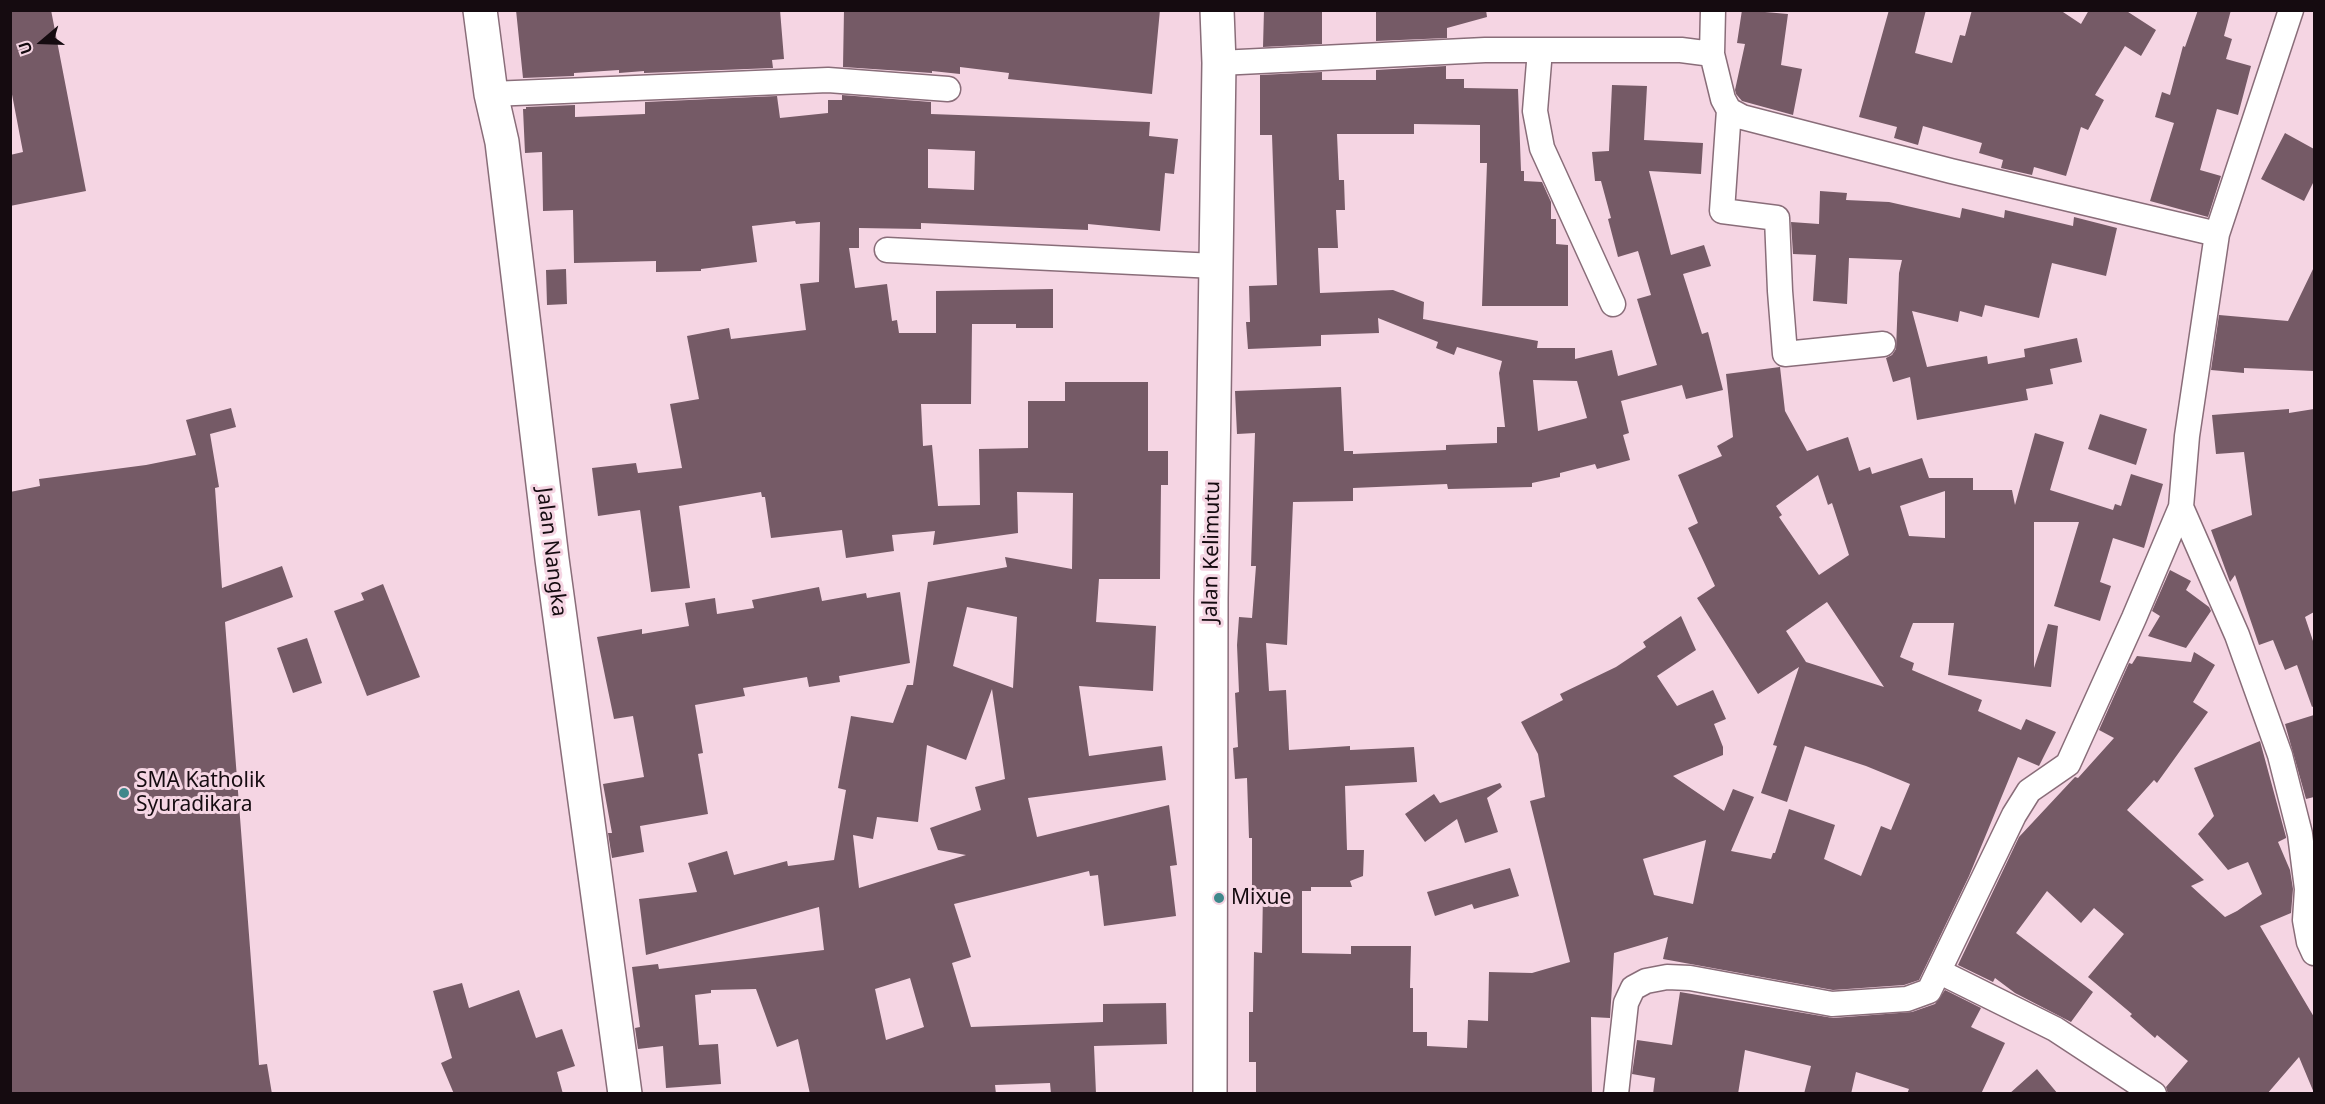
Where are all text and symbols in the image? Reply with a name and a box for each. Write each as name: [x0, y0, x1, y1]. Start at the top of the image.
north arrow: [12, 12, 72, 72]
text: U: [13, 39, 37, 57]
street label: Jalan Kelimutu: [1198, 481, 1226, 623]
street label: Jalan Nangka: [531, 486, 571, 618]
place label: SMA Katholik Syuradikara: [136, 768, 266, 818]
marker: SMA Katholik Syuradikara: [117, 786, 131, 800]
place label: Mixue: [1231, 885, 1291, 911]
marker: Mixue: [1212, 891, 1226, 905]

